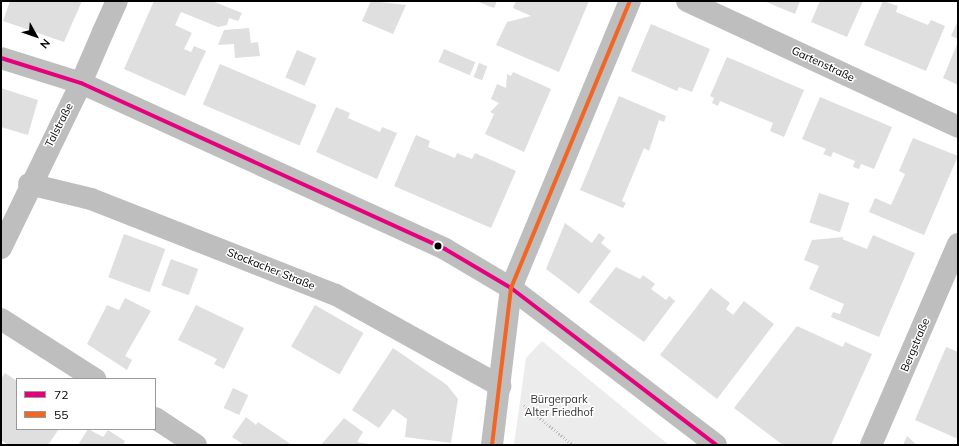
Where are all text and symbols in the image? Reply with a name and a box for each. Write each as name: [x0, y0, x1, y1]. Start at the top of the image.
north arrow: [16, 16, 56, 56]
text: N: [37, 36, 53, 51]
street label: Gartenstraße: [789, 44, 857, 84]
street label: Talstraße: [42, 101, 76, 149]
unlabelled marker: [433, 241, 443, 251]
street label: Stockacher Straße: [225, 245, 317, 293]
street label: Bergstraße: [898, 316, 932, 374]
legend: [16, 378, 156, 430]
text: 72: [54, 387, 68, 402]
park label: Bürgerpark Alter Friedhof: [524, 393, 594, 419]
text: 55: [54, 407, 68, 422]

